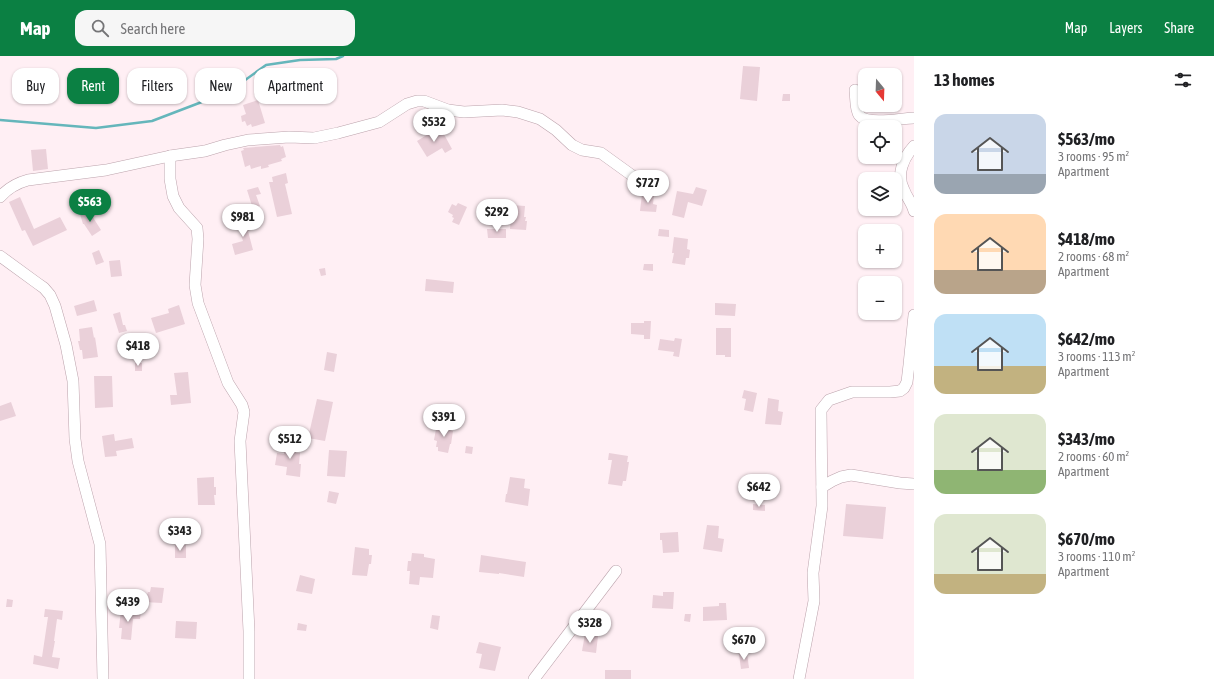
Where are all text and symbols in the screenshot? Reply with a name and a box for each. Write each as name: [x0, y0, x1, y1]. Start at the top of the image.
search box: [75, 10, 355, 46]
text: Map: [20, 17, 51, 39]
icon: search: [89, 17, 111, 39]
text: Search here: [121, 20, 185, 37]
text: Map: [1065, 20, 1087, 36]
text: Layers: [1109, 20, 1142, 36]
text: Share: [1164, 20, 1194, 36]
chip: Buy: [12, 68, 59, 104]
chip: Rent: [67, 68, 119, 104]
chip: Filters: [127, 68, 187, 104]
chip: New: [195, 68, 246, 104]
chip: Apartment: [254, 68, 337, 104]
north arrow: [858, 68, 902, 112]
map controls: [858, 68, 902, 320]
icon: filters: [1172, 69, 1194, 91]
text: 13 homes: [934, 70, 995, 90]
pin: $532: [410, 109, 458, 143]
text: $532: [422, 114, 446, 129]
button: locate: [858, 120, 902, 164]
text: $563/mo: [1058, 129, 1115, 149]
icon: home: [966, 130, 1014, 178]
text: 3 rooms · 95 m²: [1058, 149, 1129, 164]
text: Apartment: [1058, 164, 1109, 179]
pin: $727: [624, 170, 672, 204]
button: layers: [858, 172, 902, 216]
text: $727: [636, 175, 660, 190]
pin: $563: [66, 189, 114, 223]
text: $563: [78, 194, 102, 209]
pin: $292: [473, 199, 521, 233]
pin: $981: [219, 204, 267, 238]
text: $292: [485, 204, 509, 219]
text: $981: [231, 209, 255, 224]
button: +: [858, 224, 902, 268]
text: $418/mo: [1058, 229, 1115, 249]
icon: home: [966, 230, 1014, 278]
text: 2 rooms · 68 m²: [1058, 249, 1129, 264]
text: Apartment: [1058, 264, 1109, 279]
button: −: [858, 276, 902, 320]
text: $642/mo: [1058, 329, 1115, 349]
icon: home: [966, 330, 1014, 378]
pin: $418: [114, 333, 162, 367]
text: $418: [126, 338, 150, 353]
text: 3 rooms · 113 m²: [1058, 349, 1135, 364]
text: Apartment: [1058, 364, 1109, 379]
pin: $391: [420, 404, 468, 438]
text: $391: [432, 409, 456, 424]
pin: $512: [266, 426, 314, 460]
text: $343/mo: [1058, 429, 1115, 449]
icon: home: [966, 430, 1014, 478]
text: $512: [278, 431, 302, 446]
text: 2 rooms · 60 m²: [1058, 449, 1129, 464]
text: Apartment: [1058, 464, 1109, 479]
pin: $642: [735, 474, 783, 508]
text: $642: [747, 479, 771, 494]
pin: $343: [156, 518, 204, 552]
text: $343: [168, 523, 192, 538]
text: $670/mo: [1058, 529, 1115, 549]
icon: home: [966, 530, 1014, 578]
text: 3 rooms · 110 m²: [1058, 549, 1135, 564]
text: Apartment: [1058, 564, 1109, 579]
pin: $439: [104, 589, 152, 623]
text: $439: [116, 594, 140, 609]
pin: $328: [566, 610, 614, 644]
text: $328: [578, 615, 602, 630]
pin: $670: [720, 627, 768, 661]
text: $670: [732, 632, 756, 647]

